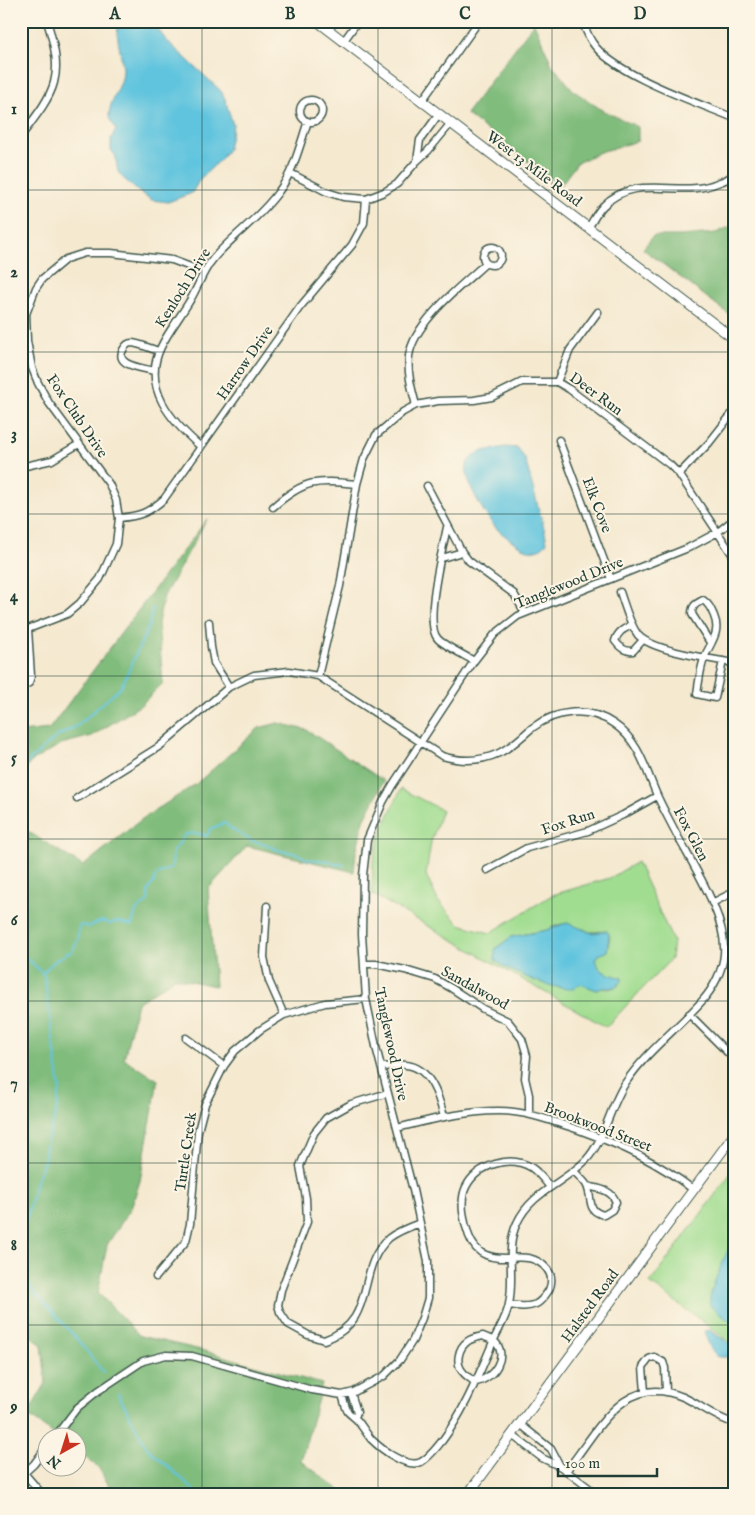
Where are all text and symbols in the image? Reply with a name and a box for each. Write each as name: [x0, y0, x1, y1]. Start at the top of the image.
text: A: [109, 5, 122, 25]
text: B: [285, 5, 296, 25]
text: C: [459, 5, 471, 25]
text: D: [634, 5, 647, 25]
text: 1: [11, 100, 17, 120]
street label: West 13 Mile Road: [482, 127, 586, 212]
street label: Kenloch Drive: [151, 245, 215, 331]
text: 2: [10, 263, 18, 283]
street label: Harrow Drive: [212, 322, 278, 404]
street label: Deer Run: [565, 368, 627, 420]
street label: Fox Club Drive: [42, 371, 112, 461]
text: 3: [11, 425, 17, 445]
street label: Elk Cove: [578, 475, 616, 536]
street label: Tanglewood Drive: [512, 553, 626, 613]
text: 4: [10, 587, 19, 607]
text: 5: [11, 749, 17, 769]
street label: Fox Run: [539, 804, 597, 840]
street label: Fox Glen: [669, 804, 713, 864]
text: 6: [11, 911, 19, 931]
street label: Sandalwood: [438, 962, 513, 1015]
street label: Tanglewood Drive: [370, 986, 412, 1103]
text: 7: [10, 1074, 18, 1094]
street label: Brookwood Street: [541, 1098, 655, 1156]
street label: Turtle Creek: [171, 1110, 201, 1193]
text: 8: [11, 1236, 17, 1256]
street label: Halsted Road: [557, 1265, 624, 1346]
text: 9: [10, 1398, 18, 1418]
north arrow: [38, 1428, 88, 1478]
scale bar: [558, 1445, 656, 1477]
text: N: [44, 1451, 66, 1473]
text: 100 m: [565, 1454, 601, 1473]

